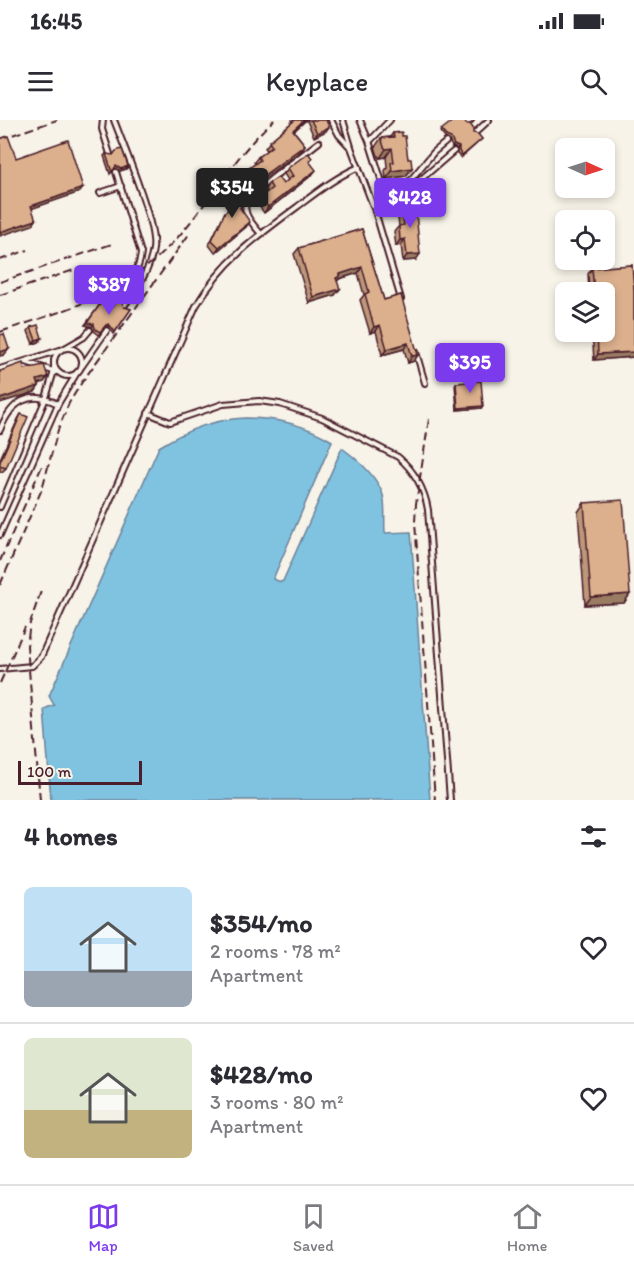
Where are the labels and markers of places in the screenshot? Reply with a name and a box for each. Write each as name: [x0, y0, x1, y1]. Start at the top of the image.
pin: $354: [196, 168, 268, 219]
pin: $428: [374, 178, 446, 229]
pin: $387: [73, 265, 145, 316]
pin: $395: [434, 343, 506, 394]

